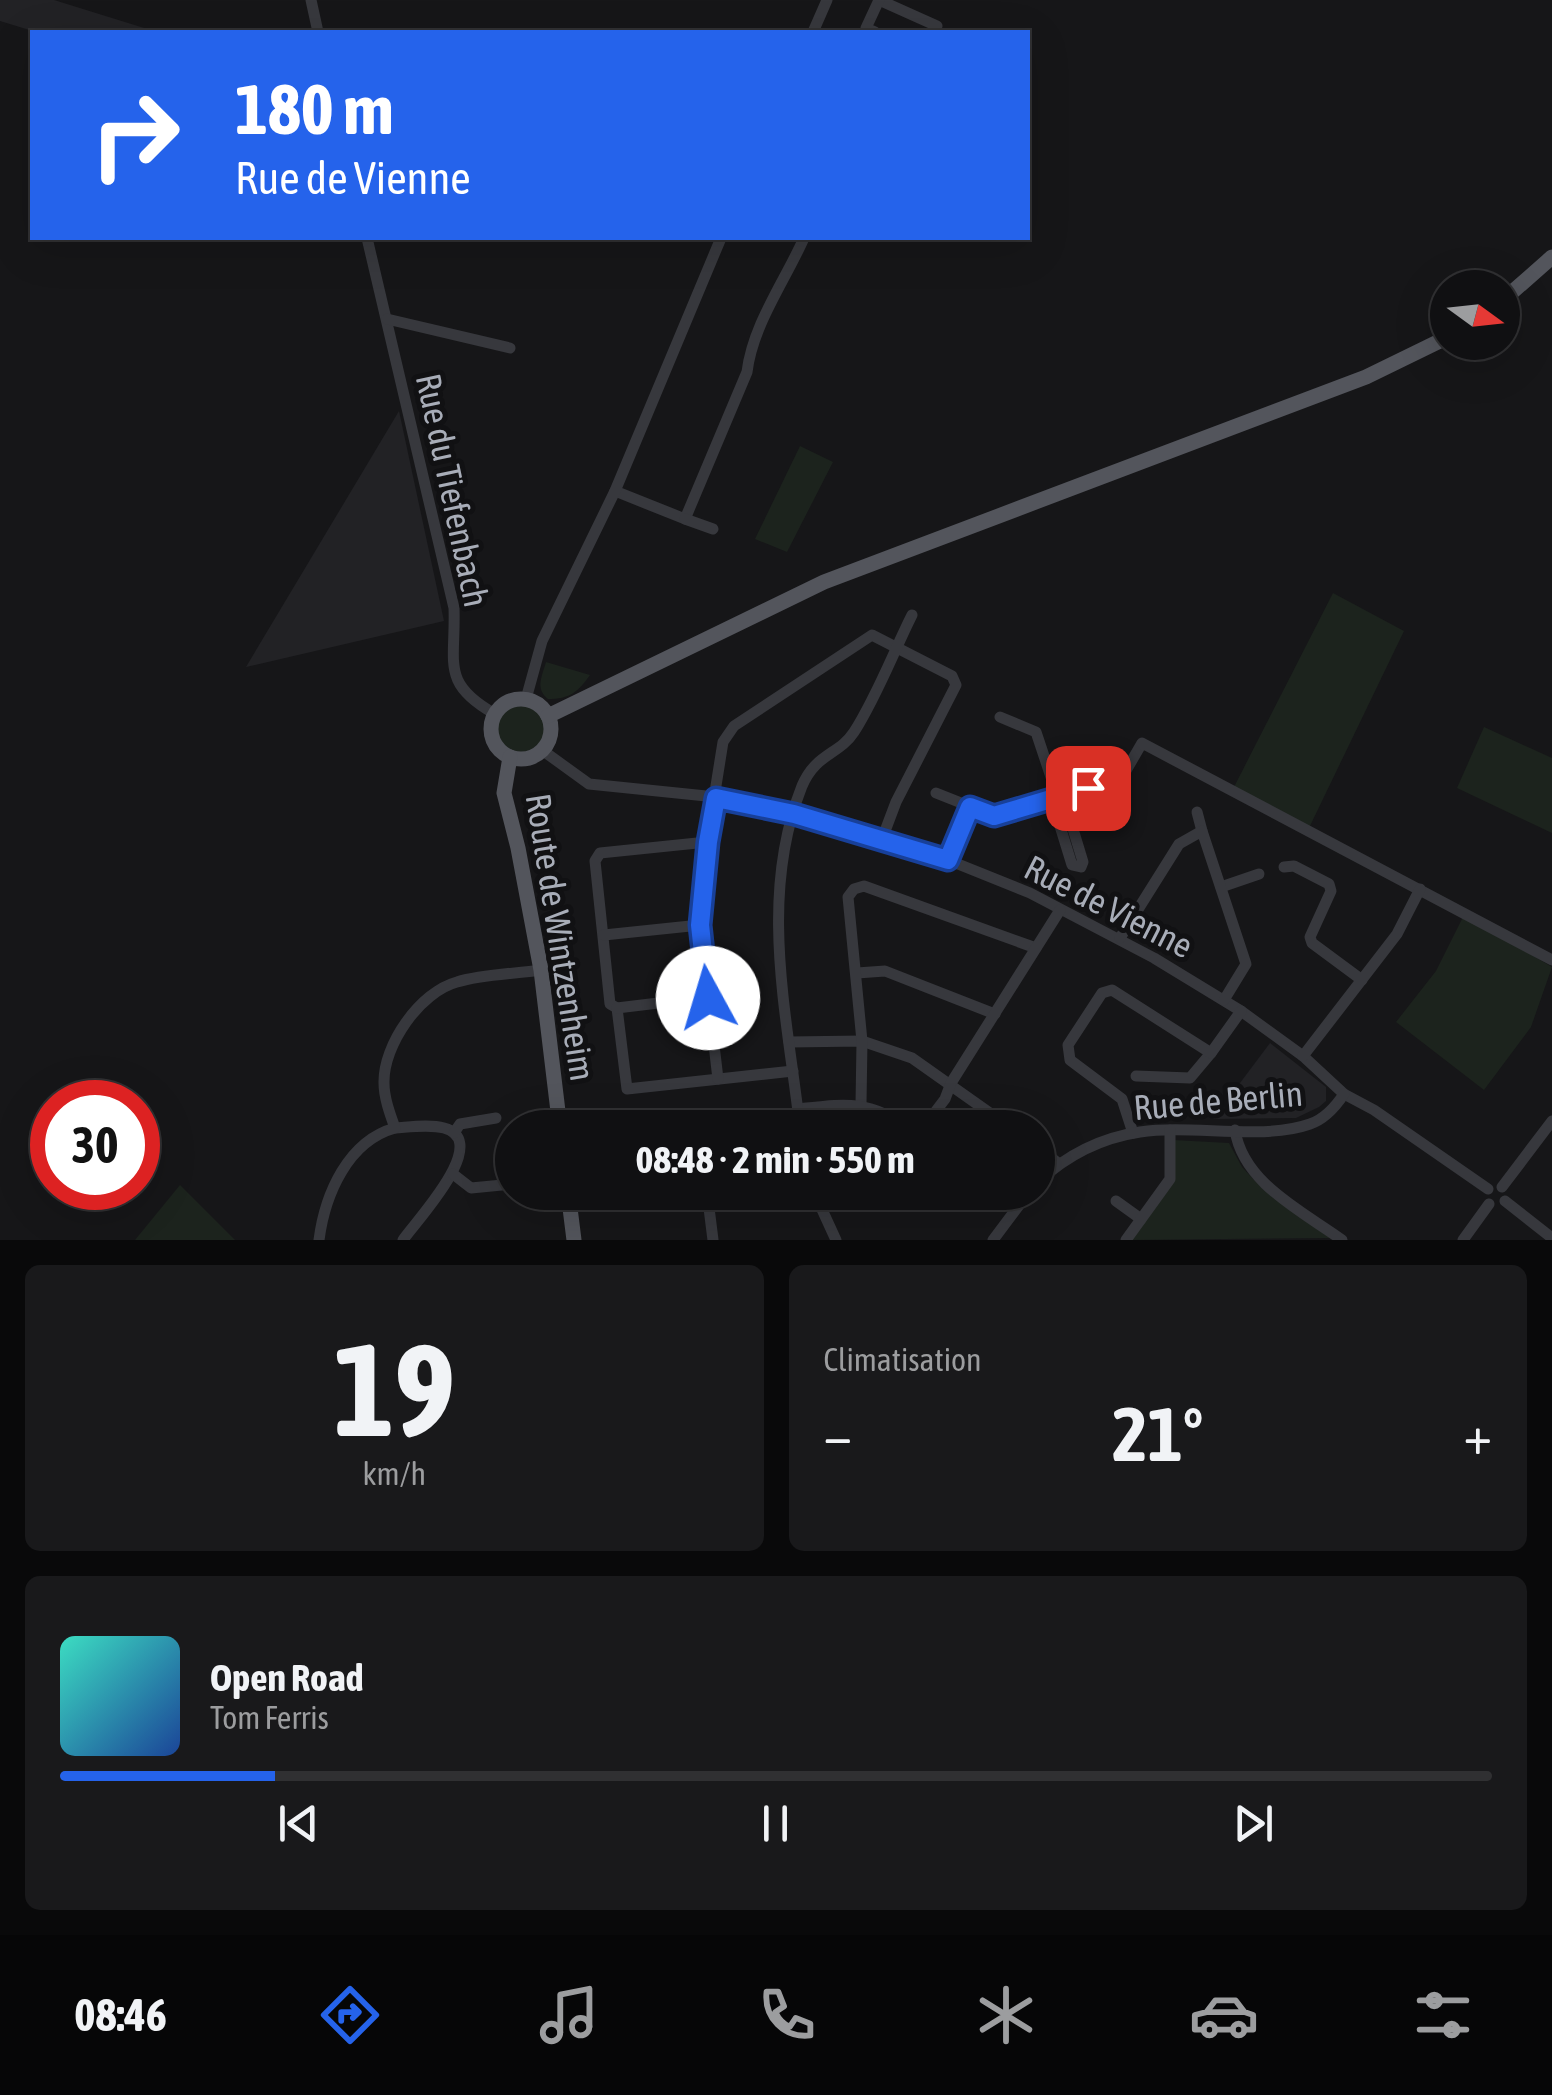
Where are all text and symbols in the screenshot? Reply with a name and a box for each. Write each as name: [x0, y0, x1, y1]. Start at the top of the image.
text: 180 m: [235, 69, 394, 149]
icon: right: [70, 70, 200, 200]
text: Rue de Vienne: [235, 152, 471, 204]
north arrow: [1430, 270, 1520, 360]
map controls: [1430, 270, 1520, 360]
street label: Rue du Tiefenbach: [409, 370, 497, 610]
pin: [1046, 746, 1131, 831]
icon: arrive: [1061, 761, 1116, 816]
street label: Route de Wintzenheim: [519, 791, 603, 1083]
street label: Rue de Vienne: [1018, 847, 1200, 965]
position arrow: [656, 946, 760, 1050]
street label: Rue de Berlin: [1132, 1073, 1304, 1127]
speed limit sign: 30: [30, 1080, 160, 1210]
text: 08:48 · 2 min · 550 m: [635, 1138, 915, 1181]
text: 19: [333, 1315, 455, 1464]
text: Climatisation: [824, 1341, 982, 1378]
text: 21°: [1112, 1391, 1203, 1477]
text: −: [824, 1403, 852, 1466]
text: +: [1463, 1403, 1492, 1466]
text: km/h: [363, 1455, 426, 1492]
text: Open Road: [210, 1656, 364, 1699]
text: Tom Ferris: [210, 1699, 329, 1736]
icon: previous: [271, 1796, 326, 1851]
icon: pause: [748, 1796, 803, 1851]
icon: next: [1226, 1796, 1281, 1851]
icon: directions: [315, 1980, 385, 2050]
icon: music: [534, 1980, 604, 2050]
icon: phone: [752, 1980, 822, 2050]
icon: climate: [971, 1980, 1041, 2050]
icon: car: [1189, 1980, 1259, 2050]
icon: filters: [1408, 1980, 1478, 2050]
text: 08:46: [74, 1989, 167, 2041]

